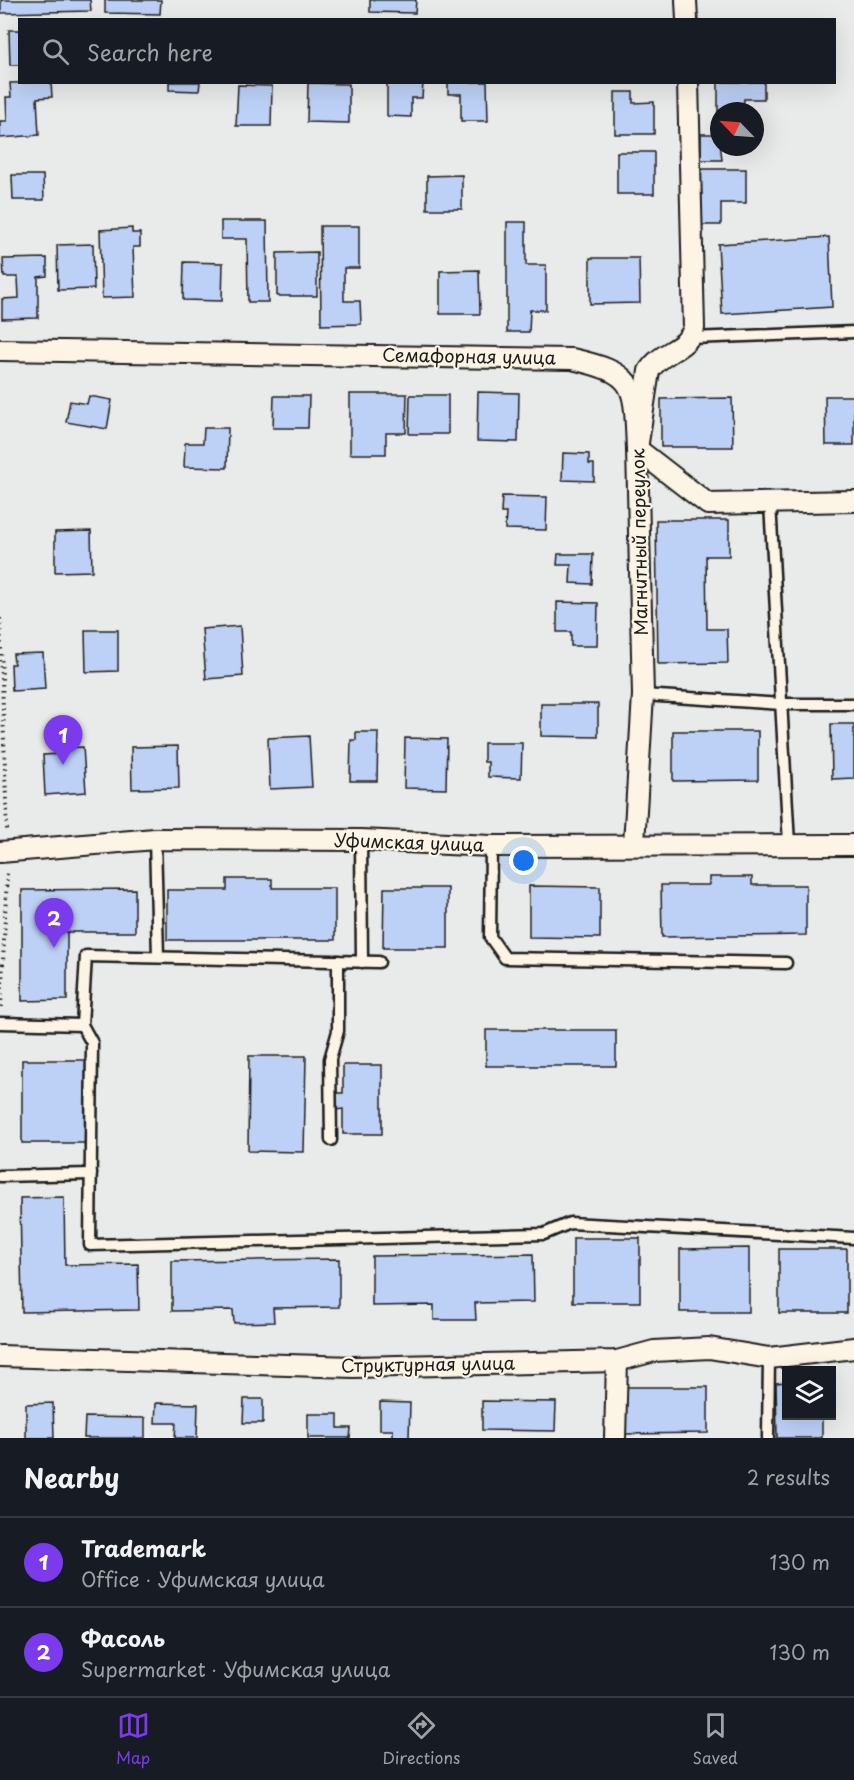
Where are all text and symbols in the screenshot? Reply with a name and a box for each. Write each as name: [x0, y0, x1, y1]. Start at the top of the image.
search box: [18, 18, 836, 84]
icon: search: [39, 35, 72, 68]
text: Search here: [87, 35, 213, 68]
north arrow: [710, 102, 764, 156]
street label: Семафорная улица: [382, 340, 557, 371]
street label: Магнитный переулок: [623, 448, 654, 636]
pin: 1: [44, 716, 82, 765]
street label: Уфимская улица: [334, 825, 485, 858]
your location: [509, 846, 538, 875]
pin: 2: [34, 898, 74, 948]
street label: Структурная улица: [341, 1348, 516, 1379]
map controls: [782, 1366, 836, 1420]
button: layers: [782, 1366, 836, 1420]
text: Nearby: [24, 1458, 119, 1497]
text: 2 results: [747, 1462, 830, 1492]
text: Trademark: [81, 1531, 206, 1564]
text: 1: [39, 1547, 48, 1577]
text: 130 m: [770, 1547, 830, 1577]
text: Office · Уфимская улица: [81, 1564, 325, 1594]
text: Фасоль: [81, 1621, 165, 1654]
text: 2: [36, 1637, 51, 1667]
text: 130 m: [770, 1637, 830, 1667]
text: Supermarket · Уфимская улица: [81, 1654, 390, 1684]
tab: Map: [116, 1709, 150, 1769]
tab: Directions: [382, 1709, 460, 1769]
tab: Saved: [692, 1709, 738, 1769]

